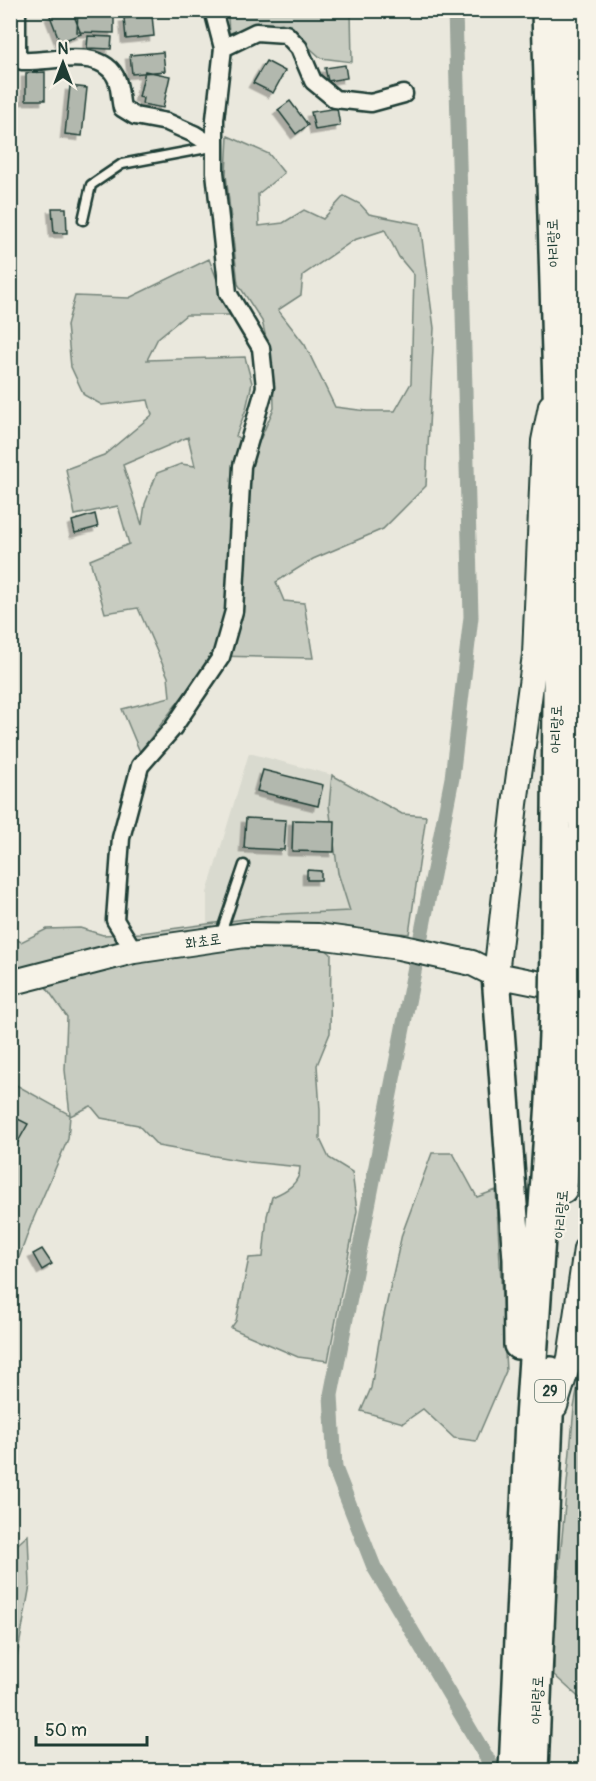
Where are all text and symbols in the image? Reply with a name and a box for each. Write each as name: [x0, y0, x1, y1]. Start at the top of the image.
north arrow: [33, 33, 93, 93]
text: N: [58, 39, 69, 59]
street label: 아리랑로: [543, 219, 564, 267]
street label: 아리랑로: [547, 705, 566, 753]
street label: 화초로: [184, 930, 222, 953]
street label: 아리랑로: [550, 1189, 573, 1239]
road number: 29: [535, 1380, 565, 1402]
street label: 아리랑로: [527, 1676, 548, 1724]
scale bar: [36, 1709, 147, 1747]
text: 50 m: [45, 1719, 87, 1742]

